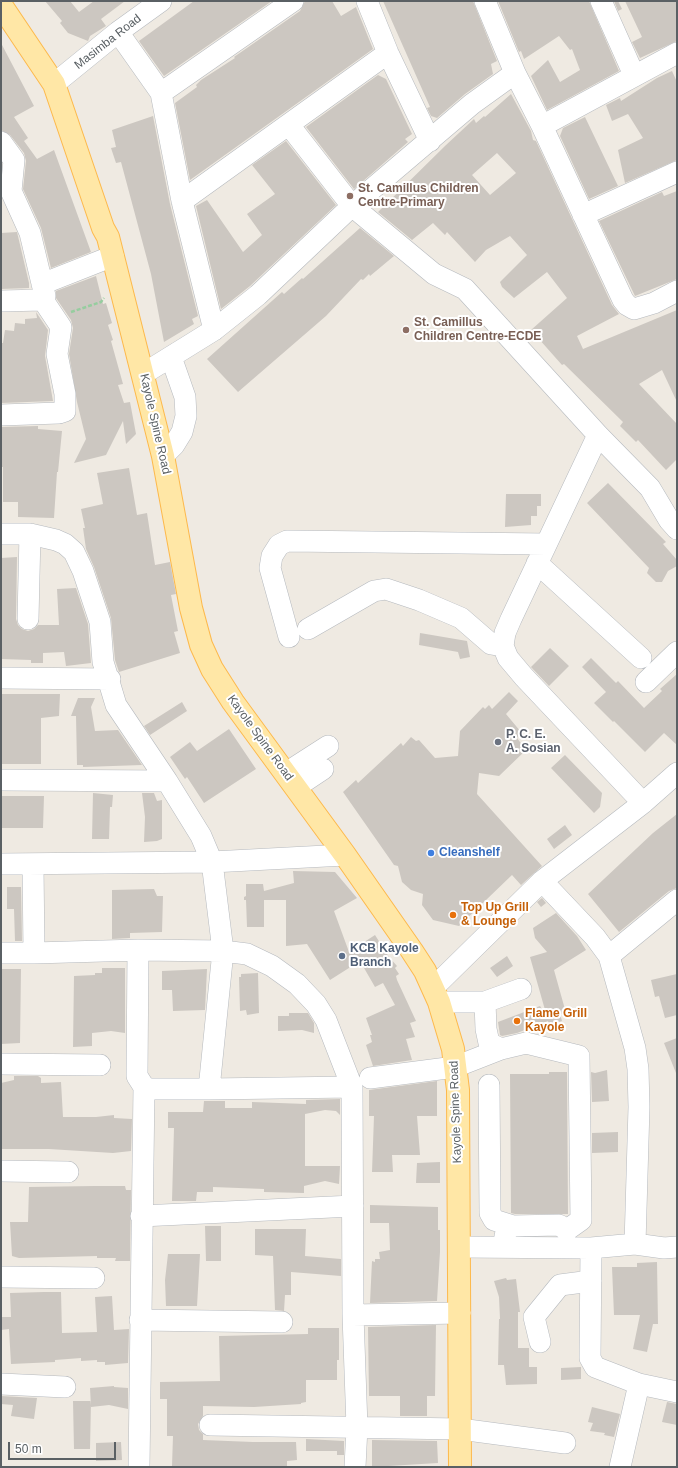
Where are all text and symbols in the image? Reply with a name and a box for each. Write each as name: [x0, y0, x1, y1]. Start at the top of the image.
street label: Masimba Road: [72, 11, 144, 73]
place label: St. Camillus Children Centre-Primary: [358, 182, 479, 210]
marker: St. Camillus Children Centre-Primary: [345, 191, 355, 201]
place label: St. Camillus Children Centre-ECDE: [414, 316, 541, 344]
marker: St. Camillus Children Centre-ECDE: [401, 325, 411, 335]
street label: Kayole Spine Road: [136, 372, 174, 476]
street label: Kayole Spine Road: [224, 692, 296, 784]
place label: P. C. E. A. Sosian: [506, 728, 561, 756]
marker: P. C. E. A. Sosian: [493, 737, 503, 747]
place label: Cleanshelf: [439, 846, 500, 860]
marker: Cleanshelf: [426, 848, 436, 858]
place label: Top Up Grill & Lounge: [461, 901, 529, 929]
marker: Top Up Grill & Lounge: [448, 910, 458, 920]
place label: KCB Kayole Branch: [350, 942, 419, 970]
marker: KCB Kayole Branch: [337, 951, 347, 961]
place label: Flame Grill Kayole: [525, 1007, 587, 1035]
marker: Flame Grill Kayole: [512, 1016, 522, 1026]
street label: Kayole Spine Road: [447, 1060, 465, 1164]
scale bar: [10, 1434, 118, 1460]
text: 50 m: [15, 1442, 42, 1456]

